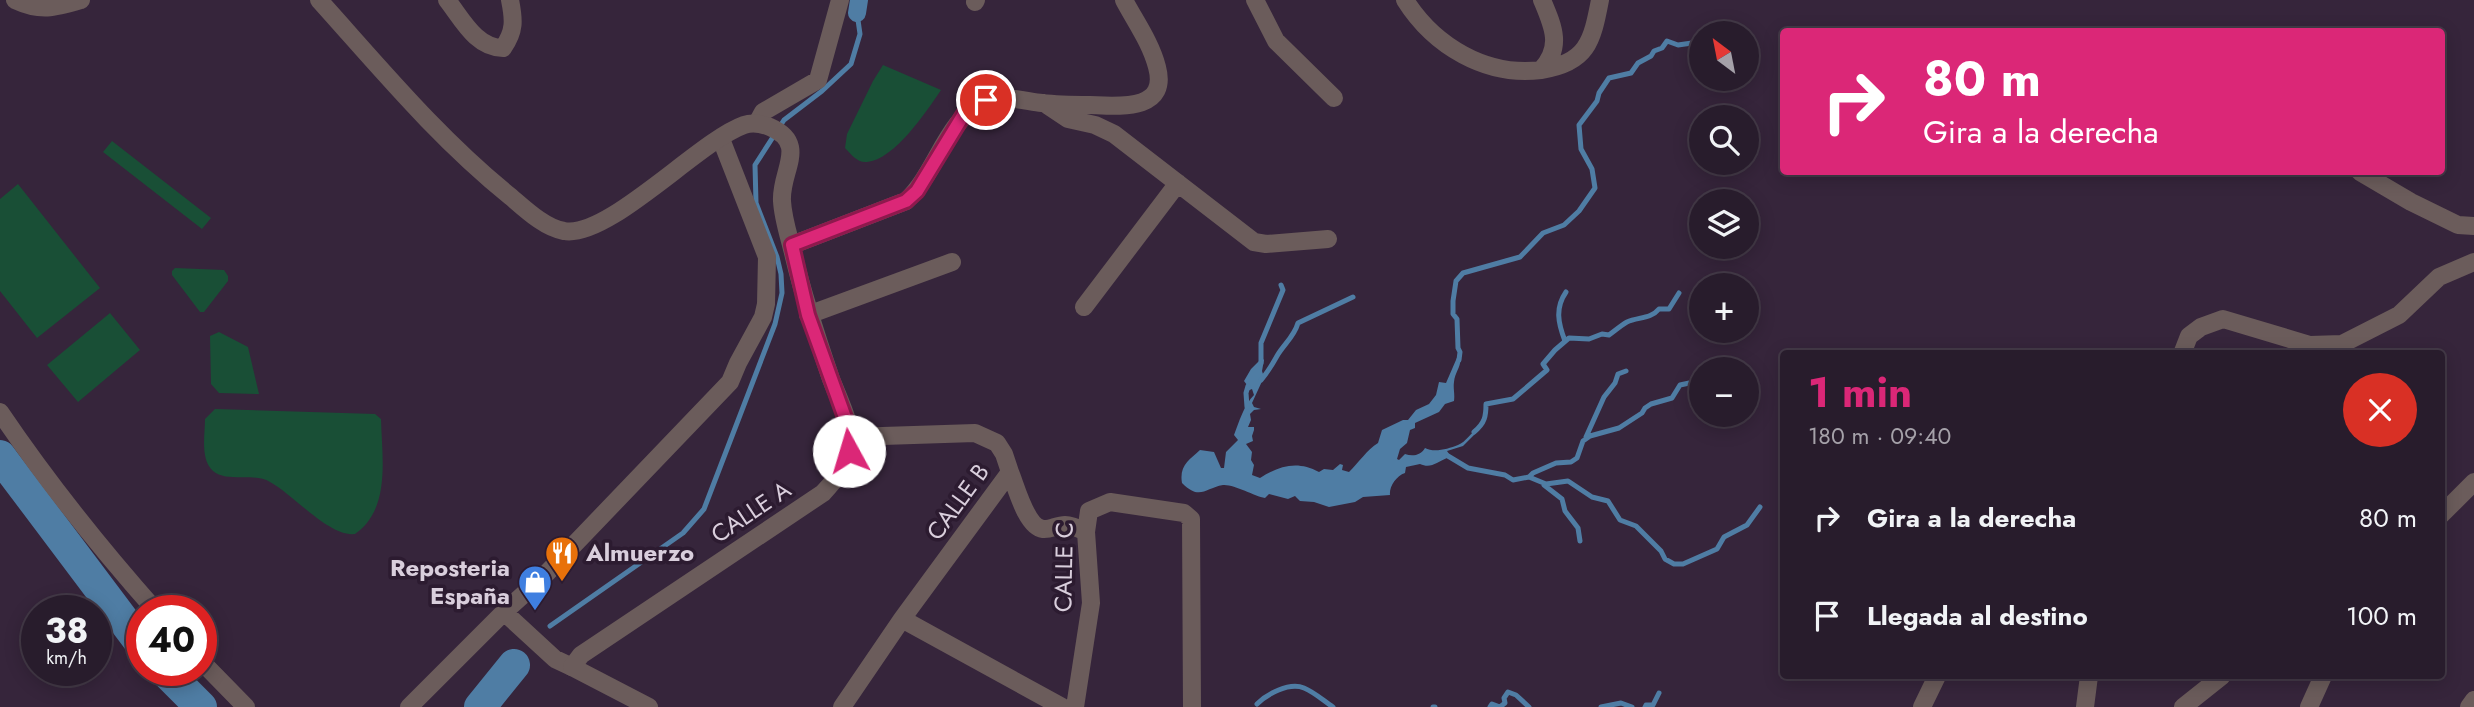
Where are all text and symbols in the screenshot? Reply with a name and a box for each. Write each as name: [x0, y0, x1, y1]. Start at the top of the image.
north arrow: [1689, 21, 1759, 91]
map controls: [1689, 21, 1759, 427]
text: 80 m: [1923, 44, 2041, 114]
icon: right: [1808, 56, 1899, 147]
pin: [956, 70, 1016, 130]
icon: arrive: [967, 81, 1005, 119]
button: search: [1689, 105, 1759, 175]
text: Gira a la derecha: [1923, 109, 2159, 155]
button: layers: [1689, 189, 1759, 259]
button: +: [1689, 273, 1759, 343]
button: −: [1689, 357, 1759, 427]
text: 1 min: [1808, 362, 1912, 423]
button: close: [2343, 373, 2417, 447]
position arrow: [812, 414, 886, 488]
text: 180 m · 09:40: [1808, 419, 1951, 453]
street label: CALLE B: [918, 456, 997, 547]
street label: CALLE A: [704, 472, 798, 551]
icon: right: [1808, 499, 1846, 537]
text: Gira a la derecha: [1867, 499, 2076, 537]
text: 80 m: [2359, 499, 2417, 537]
street label: CALLE C: [1045, 522, 1082, 612]
restaurant icon: Almuerzo: [543, 534, 581, 583]
place label: Almuerzo: [585, 535, 694, 570]
place label: Reposteria España: [390, 550, 510, 613]
shop icon: Reposteria España: [516, 563, 554, 612]
speed limit sign: 40: [126, 595, 217, 686]
icon: arrive: [1808, 597, 1846, 635]
text: Llegada al destino: [1867, 597, 2088, 635]
text: 100 m: [2346, 597, 2417, 635]
text: 38: [45, 606, 88, 656]
text: km/h: [46, 645, 87, 671]

